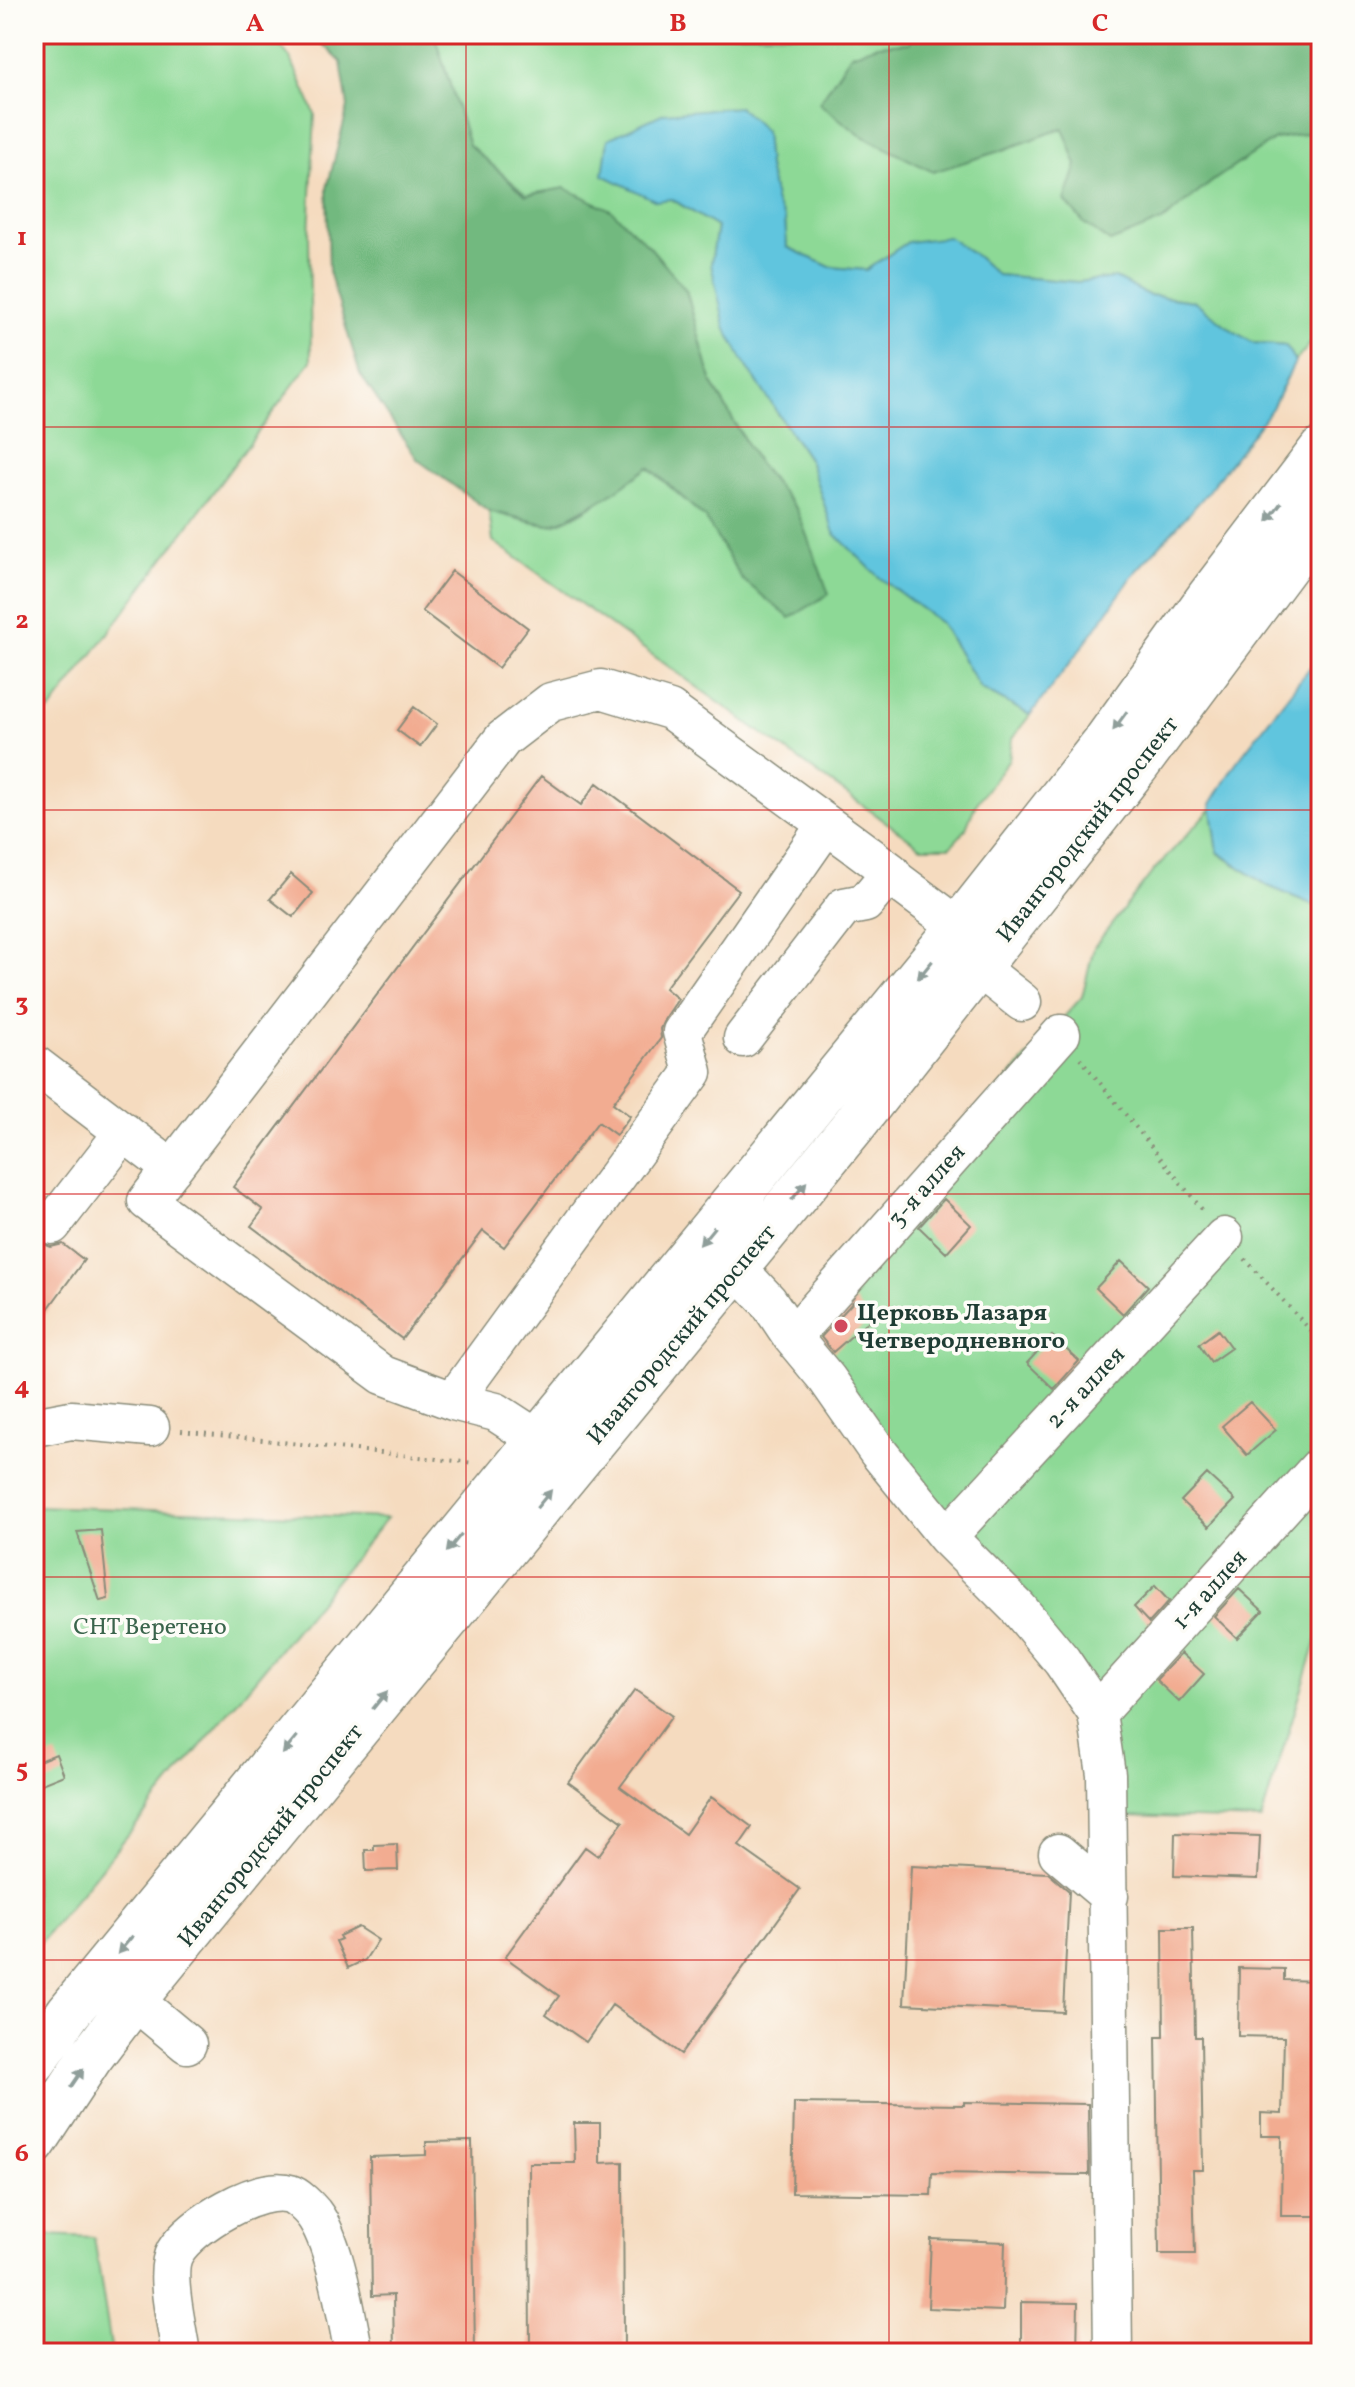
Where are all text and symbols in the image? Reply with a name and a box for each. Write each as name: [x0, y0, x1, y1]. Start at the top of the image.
text: A: [246, 6, 265, 42]
text: B: [669, 6, 687, 42]
text: C: [1092, 6, 1108, 42]
text: 1: [17, 220, 27, 256]
one-way arrow: [1266, 502, 1282, 522]
text: 2: [15, 603, 29, 639]
street label: Ивангородский проспект: [989, 710, 1188, 951]
one-way arrow: [1113, 711, 1128, 732]
one-way arrow: [916, 959, 933, 980]
text: 3: [15, 986, 29, 1022]
street label: 3-я аллея: [881, 1137, 974, 1236]
one-way arrow: [790, 1181, 807, 1201]
street label: Ивангородский проспект: [580, 1218, 785, 1453]
one-way arrow: [699, 1226, 716, 1246]
place label: Церковь Лазаря Четверодневного: [857, 1297, 1065, 1359]
marker: Церковь Лазаря Четверодневного: [832, 1317, 850, 1335]
street label: 2-я аллея: [1039, 1339, 1134, 1437]
text: 4: [14, 1369, 30, 1405]
one-way arrow: [535, 1489, 552, 1509]
one-way arrow: [447, 1533, 463, 1553]
street label: 1-я аллея: [1165, 1543, 1256, 1638]
park label: СНТ Веретено: [73, 1611, 227, 1645]
one-way arrow: [371, 1690, 388, 1710]
street label: Ивангородский проспект: [171, 1717, 373, 1955]
one-way arrow: [282, 1734, 299, 1754]
text: 5: [16, 1752, 28, 1788]
one-way arrow: [117, 1935, 134, 1955]
one-way arrow: [69, 2067, 84, 2088]
text: 6: [15, 2136, 29, 2172]

